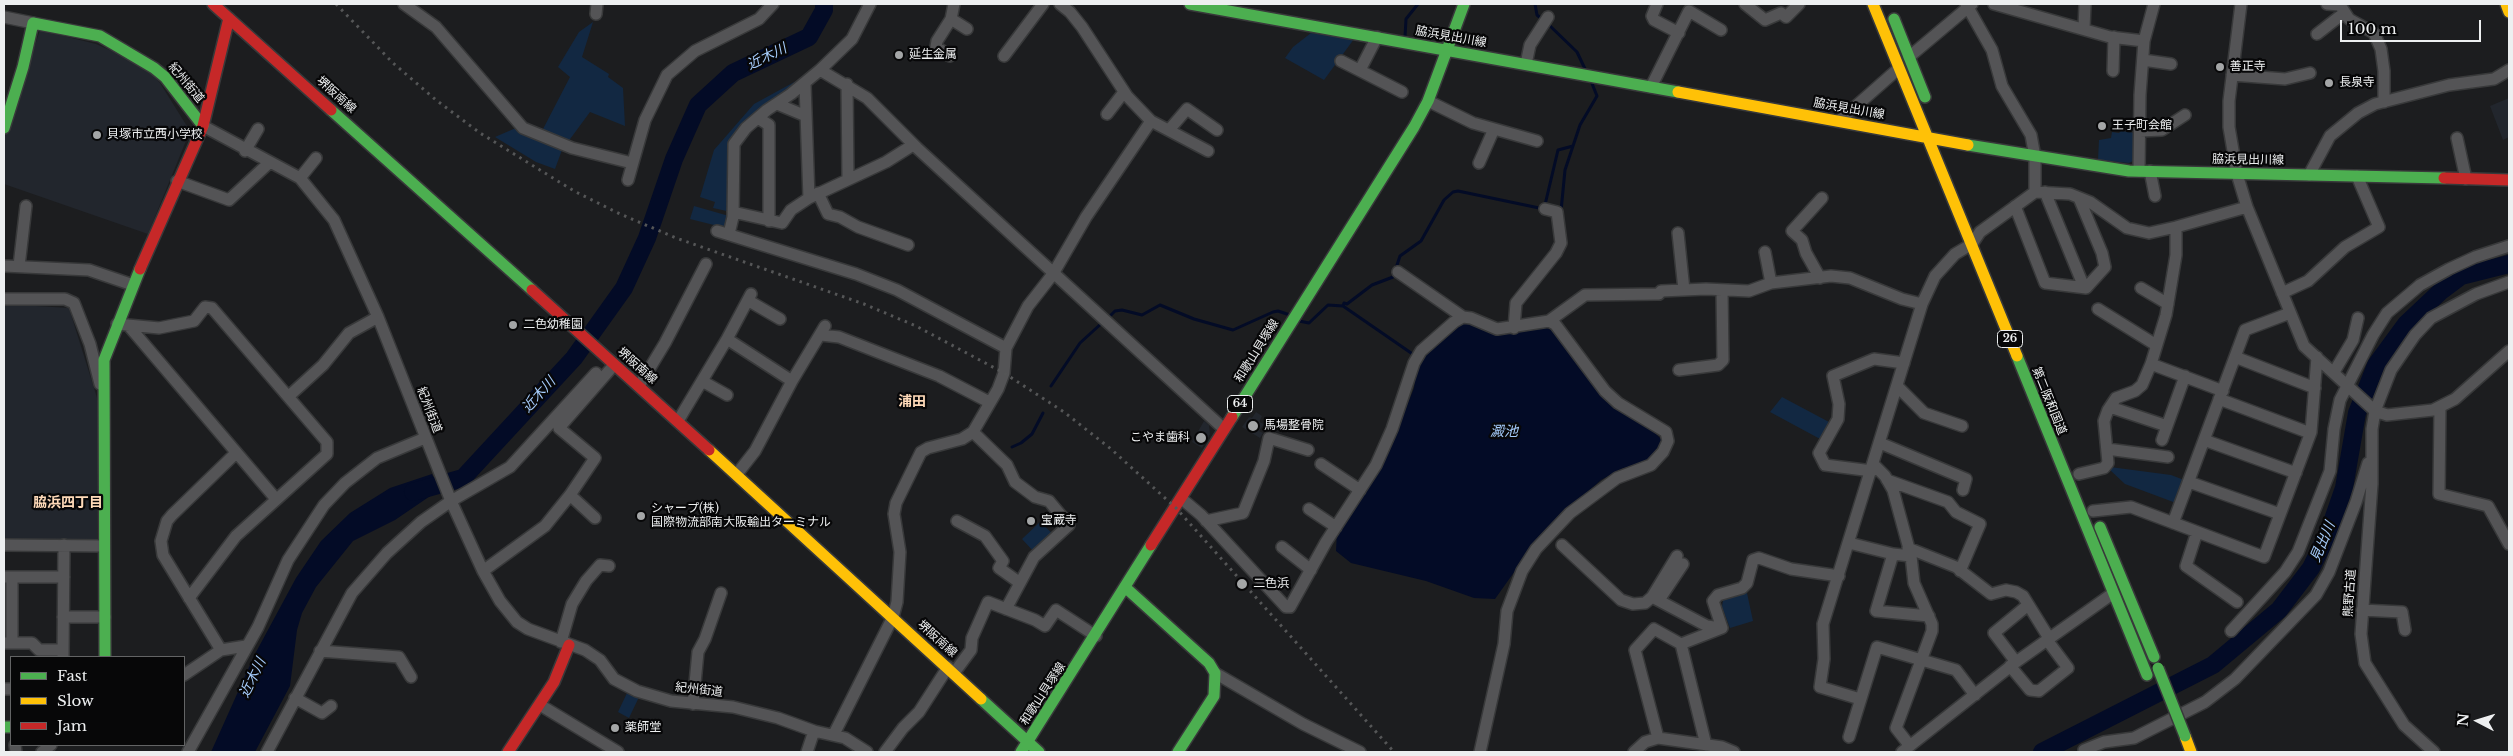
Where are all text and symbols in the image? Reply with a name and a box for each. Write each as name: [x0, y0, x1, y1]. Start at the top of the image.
scale bar: [2343, 10, 2484, 42]
text: 100 m: [2348, 19, 2397, 38]
street label: 脇浜見出川線: [1414, 24, 1488, 50]
water label: 近木川: [744, 40, 790, 74]
place label: 延生金属: [909, 48, 957, 62]
marker: 延生金属: [893, 49, 905, 61]
street label: 紀州街道: [165, 60, 207, 106]
place label: 善正寺: [2230, 60, 2266, 74]
marker: 善正寺: [2214, 61, 2226, 73]
street label: 堺阪南線: [313, 74, 359, 116]
place label: 長泉寺: [2339, 76, 2375, 90]
marker: 長泉寺: [2323, 77, 2335, 89]
street label: 脇浜見出川線: [1812, 96, 1886, 122]
place label: 王子町会館: [2112, 119, 2172, 133]
marker: 王子町会館: [2096, 120, 2108, 132]
place label: 貝塚市立西小学校: [107, 128, 203, 142]
marker: 貝塚市立西小学校: [91, 129, 103, 141]
street label: 脇浜見出川線: [2212, 152, 2284, 168]
street label: 和歌山貝塚線: [1232, 317, 1282, 385]
place label: 二色幼稚園: [523, 318, 583, 332]
marker: 二色幼稚園: [507, 319, 519, 331]
road number: 26: [1998, 330, 2022, 348]
street label: 堺阪南線: [614, 345, 660, 387]
street label: 第二阪和国道: [2029, 365, 2069, 437]
water label: 近木川: [519, 374, 559, 416]
street label: 紀州街道: [414, 385, 444, 435]
district label: 浦田: [898, 394, 926, 410]
road number: 64: [1228, 396, 1252, 412]
marker: 馬場整骨院: [1246, 419, 1260, 433]
place label: 馬場整骨院: [1264, 419, 1324, 433]
water label: 澱池: [1490, 424, 1518, 440]
place label: こやま歯科: [1130, 431, 1190, 445]
marker: こやま歯科: [1194, 431, 1208, 445]
district label: 脇浜四丁目: [33, 495, 103, 511]
place label: シャープ(株) 国際物流部南大阪輸出ターミナル: [651, 502, 831, 530]
marker: シャープ(株) 国際物流部南大阪輸出ターミナル: [635, 510, 647, 522]
place label: 宝蔵寺: [1041, 514, 1077, 528]
marker: 宝蔵寺: [1025, 515, 1037, 527]
water label: 見出川: [2307, 519, 2339, 565]
street label: 熊野古道: [2341, 569, 2359, 617]
marker: 二色浜: [1235, 577, 1249, 591]
place label: 二色浜: [1253, 577, 1289, 591]
street label: 堺阪南線: [914, 618, 960, 660]
water label: 近木川: [236, 655, 270, 701]
legend: [10, 656, 185, 746]
street label: 和歌山貝塚線: [1017, 660, 1069, 728]
text: Fast: [57, 666, 87, 685]
street label: 紀州街道: [674, 680, 724, 700]
text: Slow: [57, 691, 94, 710]
north arrow: [2453, 696, 2503, 746]
text: N: [2454, 712, 2473, 727]
text: Jam: [57, 716, 87, 735]
place label: 薬師堂: [625, 721, 661, 735]
marker: 薬師堂: [609, 722, 621, 734]

